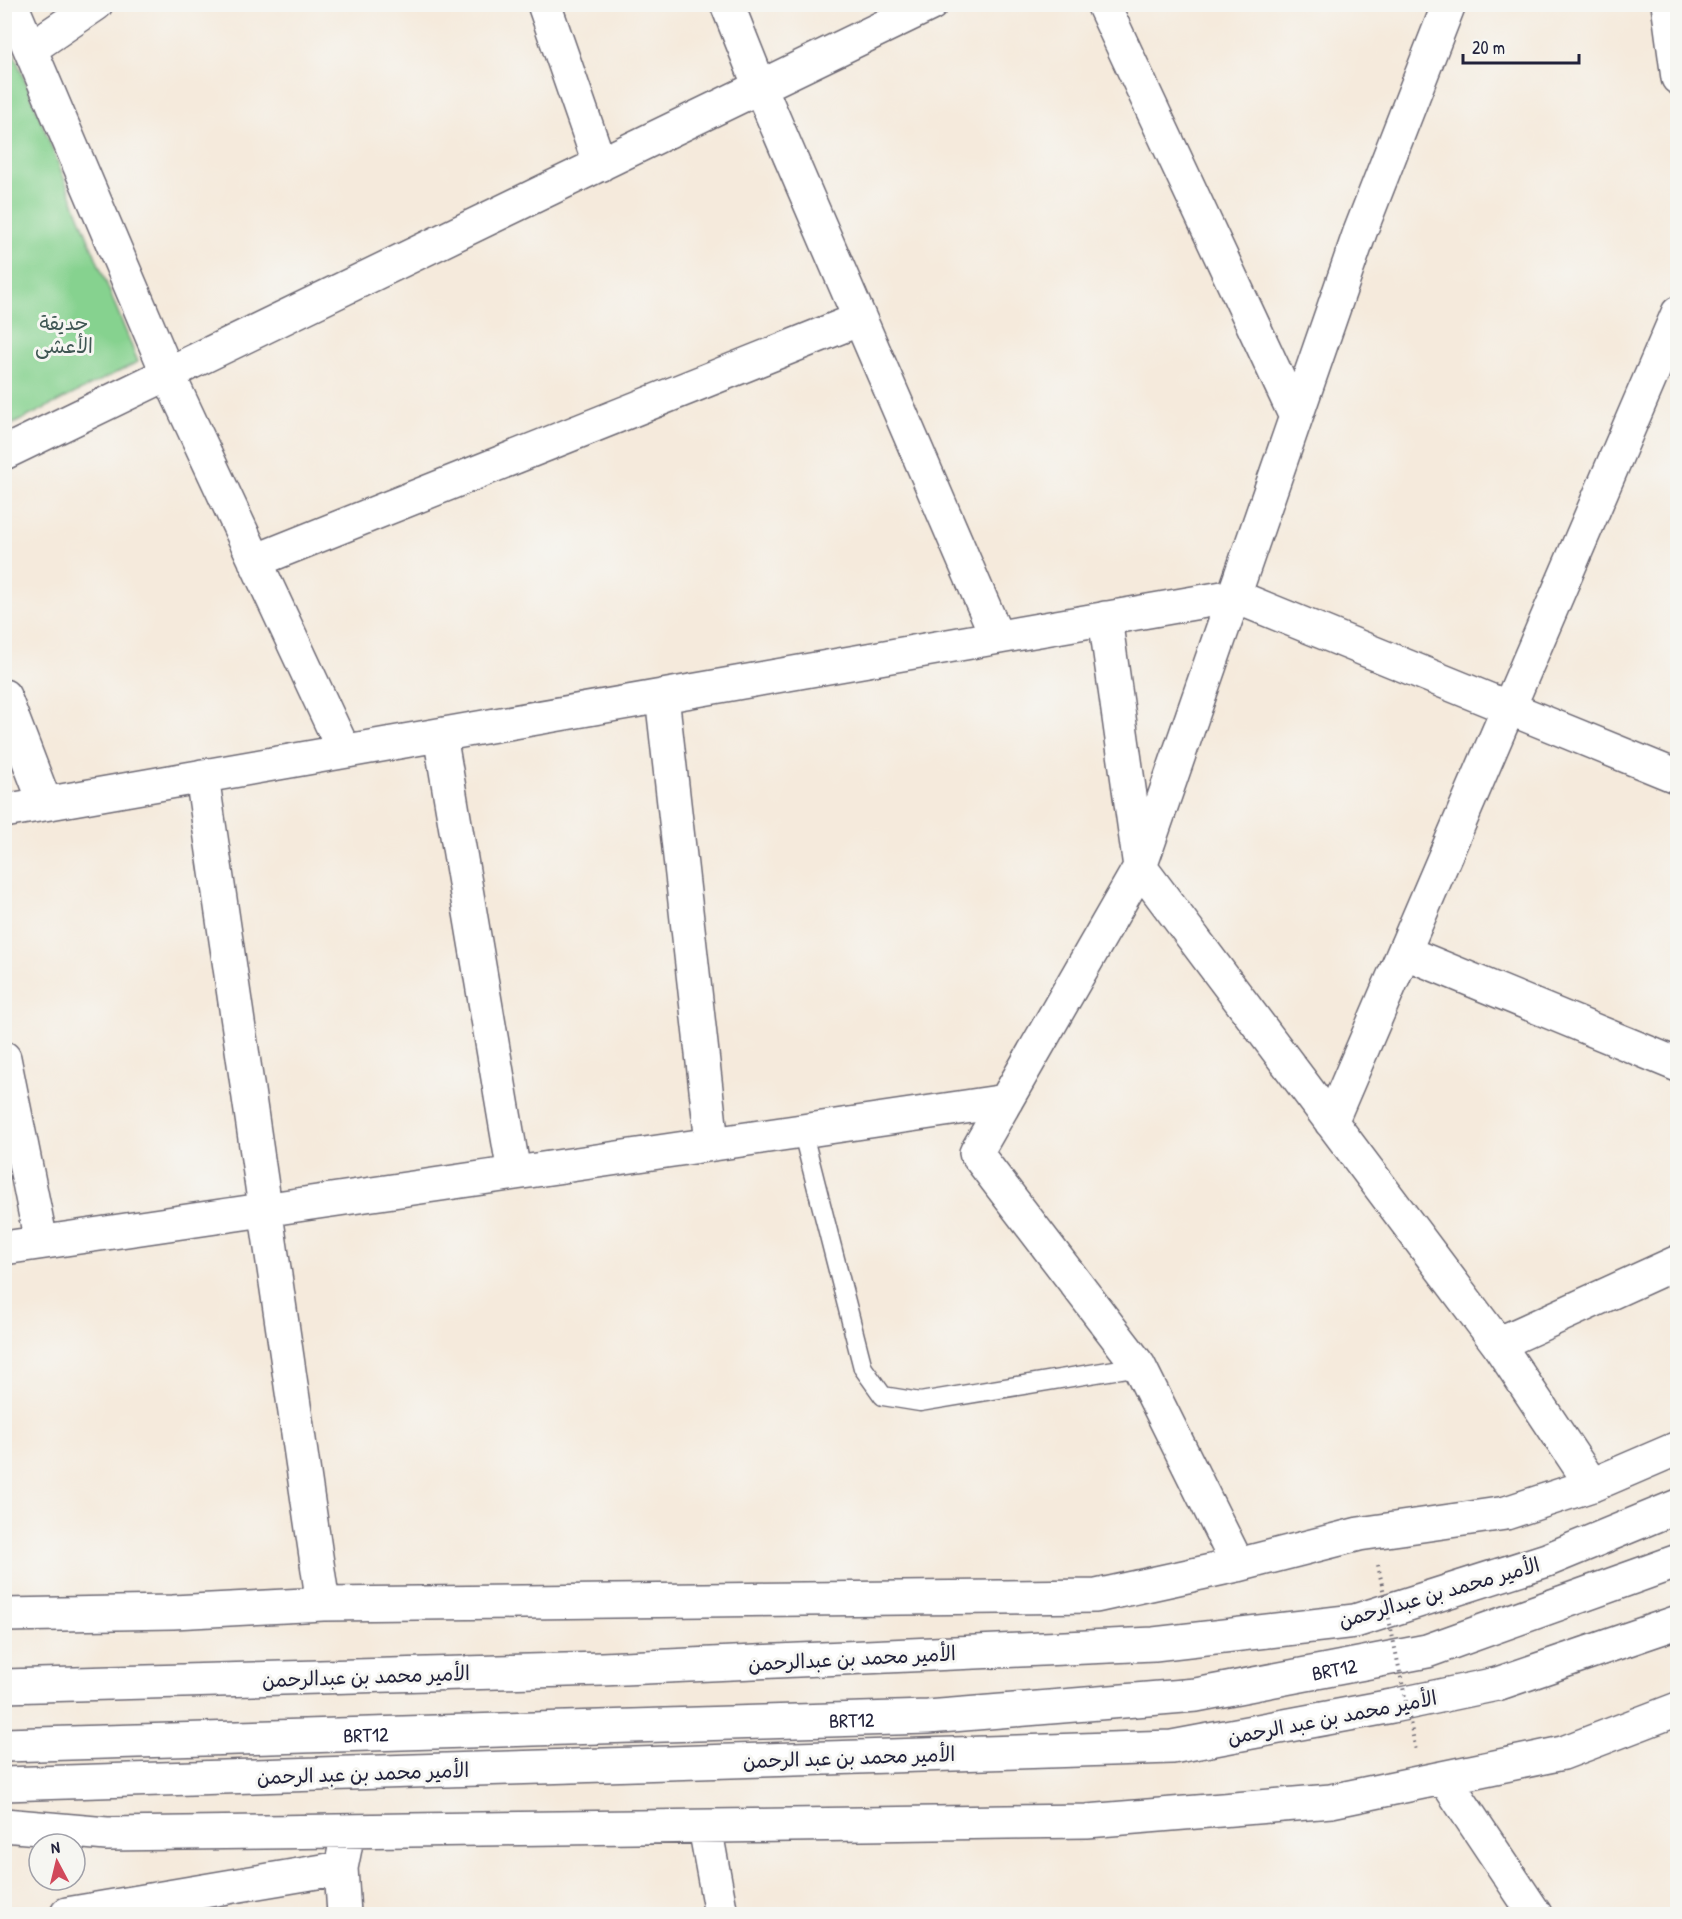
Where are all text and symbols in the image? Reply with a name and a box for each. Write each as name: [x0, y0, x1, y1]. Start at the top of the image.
scale bar: [1463, 27, 1578, 65]
text: 20 m: [1472, 35, 1505, 60]
park label: حديقة الأعشى: [35, 309, 93, 359]
street label: الأمير محمد بن عبدالرحمن: [1335, 1550, 1543, 1634]
street label: الأمير محمد بن عبدالرحمن: [747, 1639, 957, 1677]
street label: BRT12: [1309, 1651, 1360, 1686]
street label: الأمير محمد بن عبدالرحمن: [262, 1659, 470, 1693]
street label: الأمير محمد بن عبد الرحمن: [1225, 1683, 1439, 1751]
street label: BRT12: [829, 1705, 875, 1733]
street label: BRT12: [343, 1720, 389, 1748]
street label: الأمير محمد بن عبد الرحمن: [742, 1740, 956, 1774]
street label: الأمير محمد بن عبد الرحمن: [256, 1756, 470, 1790]
north arrow: [27, 1832, 87, 1892]
text: N: [50, 1836, 61, 1859]

